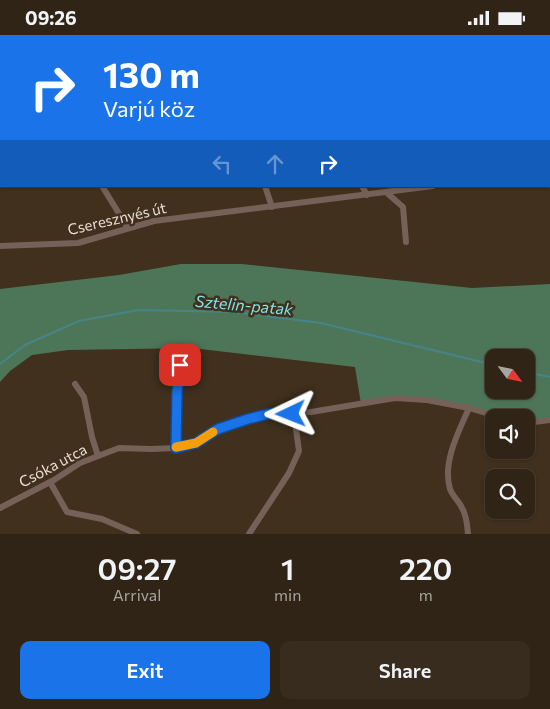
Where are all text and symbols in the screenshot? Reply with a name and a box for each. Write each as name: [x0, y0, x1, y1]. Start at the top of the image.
text: 09:26: [25, 6, 77, 29]
text: 130 m: [103, 52, 200, 95]
icon: right: [20, 55, 85, 120]
text: Varjú köz: [103, 95, 195, 122]
icon: left: [208, 150, 236, 178]
icon: ahead: [261, 150, 289, 178]
icon: right: [314, 150, 342, 178]
street label: Cseresznyés út: [66, 198, 168, 238]
water label: Sztelin-patak: [195, 291, 294, 318]
pin: [159, 344, 201, 386]
north arrow: [485, 349, 535, 399]
map controls: [485, 349, 535, 519]
icon: arrive: [166, 351, 194, 379]
position arrow: [264, 387, 316, 439]
button: sound: [485, 409, 535, 459]
street label: Csóka utca: [15, 440, 90, 491]
button: search: [485, 469, 535, 519]
text: 09:27: [98, 549, 177, 586]
text: 1: [281, 549, 294, 586]
text: 220: [399, 549, 452, 586]
text: Arrival: [113, 585, 161, 604]
text: min: [274, 585, 301, 604]
text: m: [419, 585, 433, 604]
button: Exit: [20, 641, 270, 699]
button: Share: [280, 641, 530, 699]

